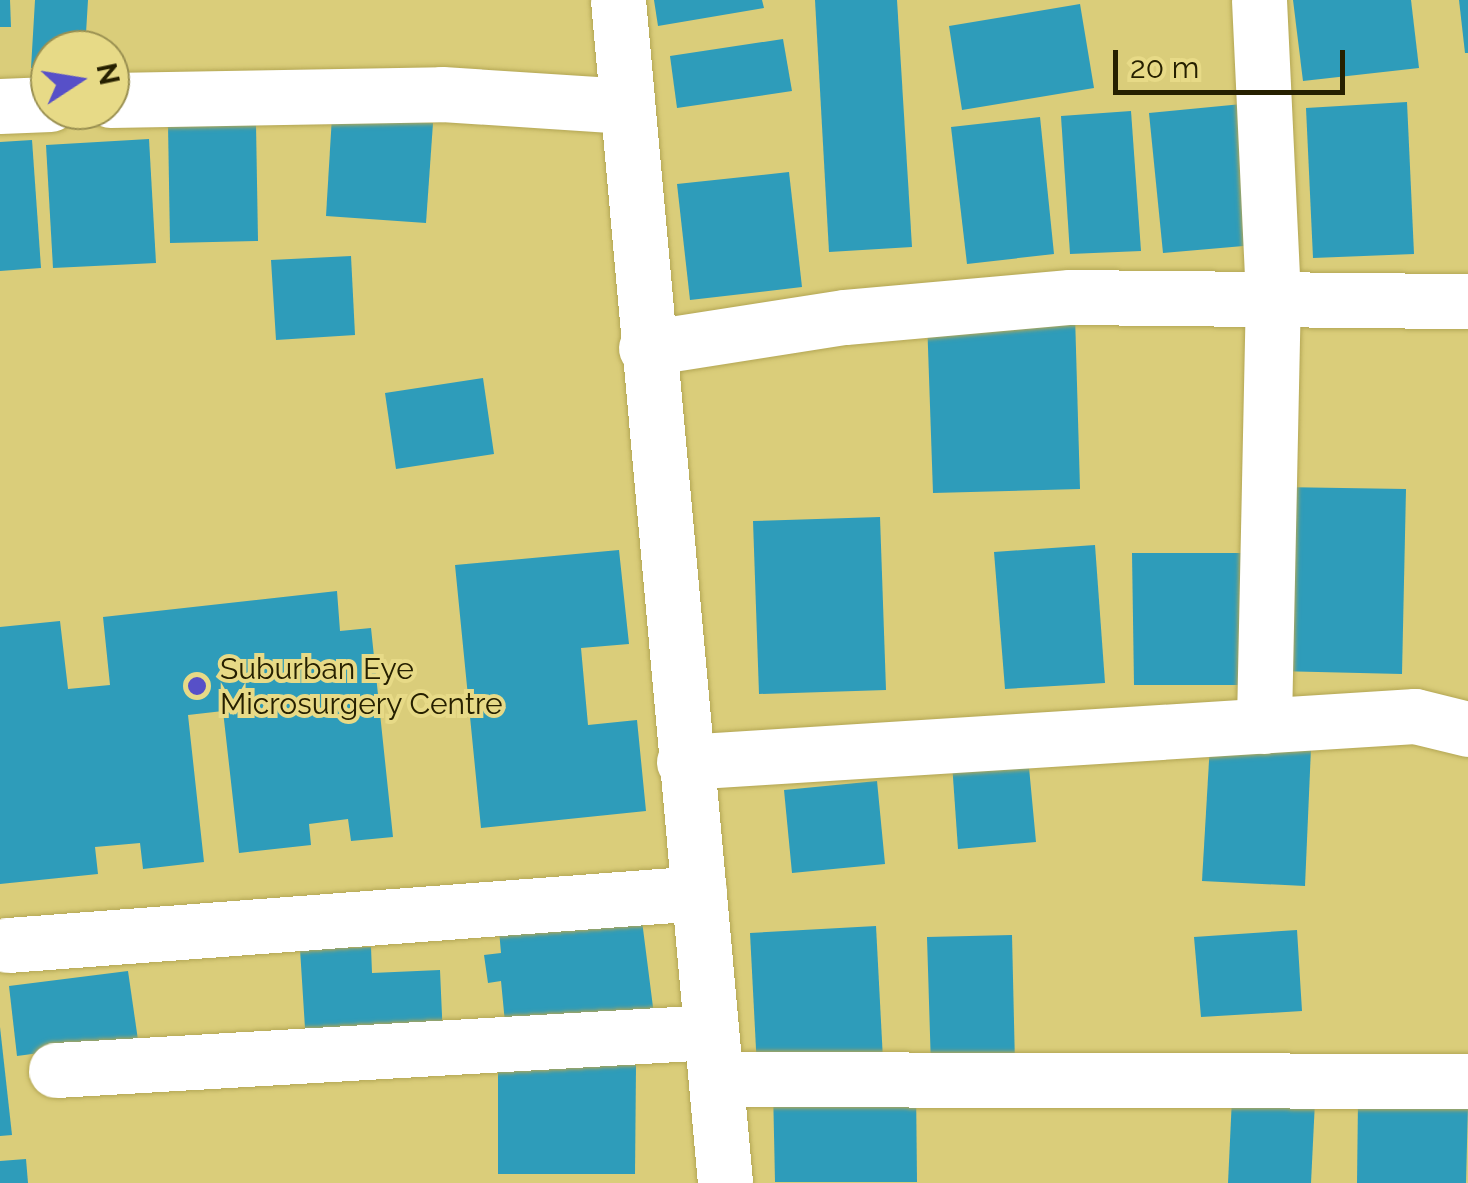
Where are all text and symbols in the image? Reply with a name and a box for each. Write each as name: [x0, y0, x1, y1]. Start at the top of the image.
north arrow: [30, 30, 130, 130]
scale bar: [1118, 30, 1350, 92]
text: 20 m: [1130, 50, 1199, 85]
text: N: [90, 60, 126, 88]
place label: Suburban Eye Microsurgery Centre: [220, 651, 503, 722]
marker: Suburban Eye Microsurgery Centre: [184, 673, 210, 699]

